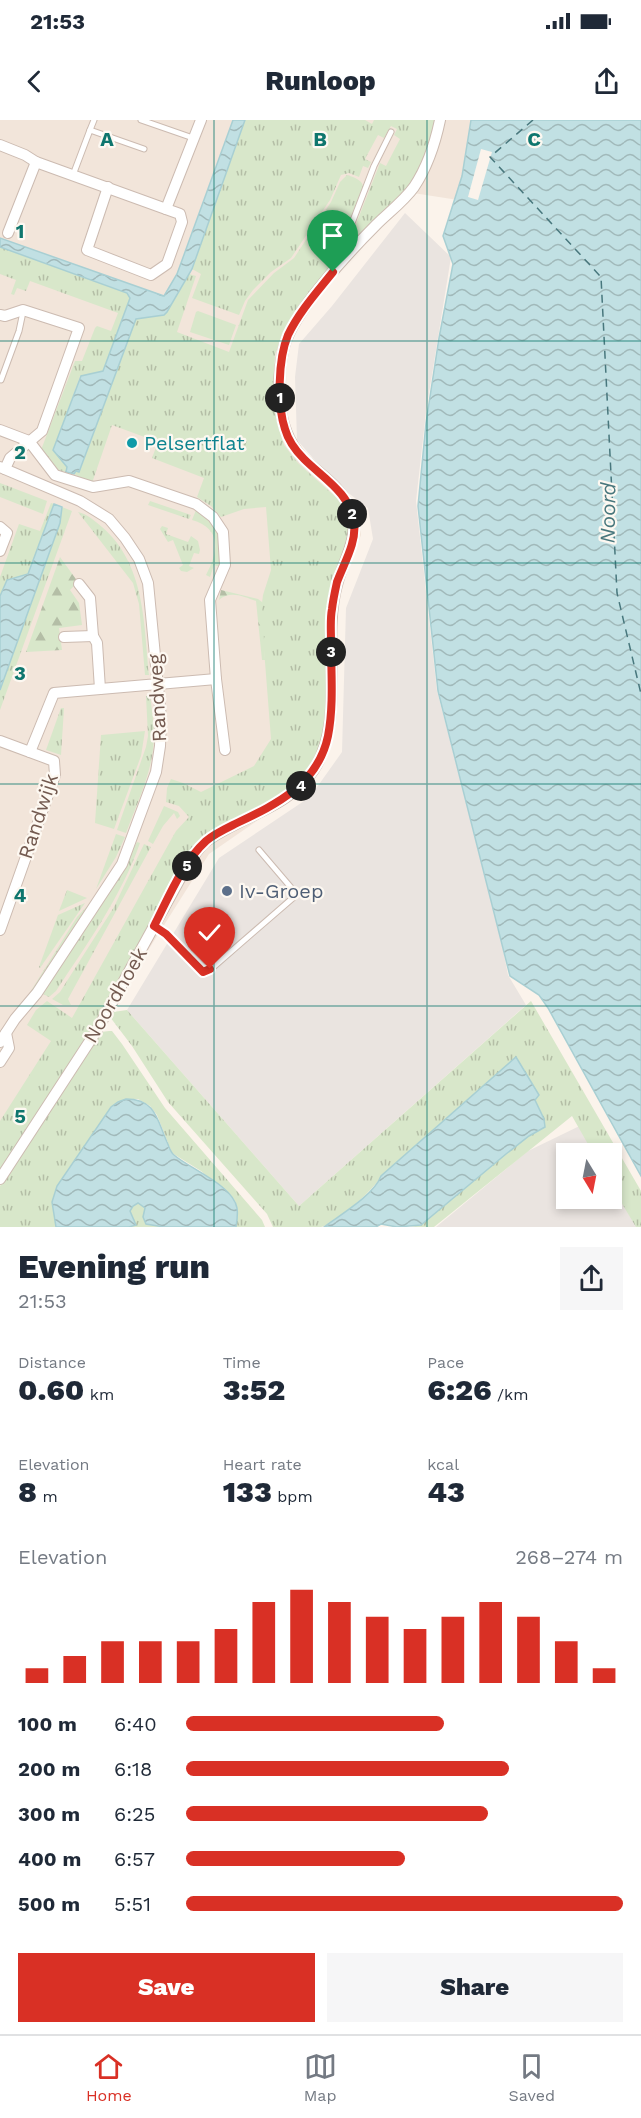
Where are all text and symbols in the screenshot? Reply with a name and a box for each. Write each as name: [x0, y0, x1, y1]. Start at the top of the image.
text: 21:53: [30, 9, 85, 34]
icon: back: [18, 65, 51, 98]
text: Runloop: [265, 65, 376, 97]
icon: share: [590, 65, 623, 98]
text: A: [100, 127, 114, 151]
text: B: [313, 127, 327, 151]
text: C: [527, 127, 541, 151]
pin: [307, 210, 358, 272]
text: 1: [16, 219, 24, 243]
icon: arrive: [316, 219, 349, 252]
pin: 1: [265, 383, 295, 413]
text: 1: [277, 388, 283, 407]
place label: Pelsertflat: [144, 431, 245, 455]
marker: Pelsertflat: [125, 436, 139, 450]
text: 2: [14, 440, 26, 464]
water label: Noord: [594, 481, 621, 544]
pin: 2: [337, 499, 367, 529]
text: 2: [347, 504, 357, 523]
pin: 3: [316, 637, 346, 667]
text: 3: [326, 642, 336, 661]
street label: Randweg: [143, 653, 171, 743]
text: 3: [14, 661, 26, 685]
street label: Randwijk: [13, 770, 63, 862]
pin: 4: [286, 771, 316, 801]
text: 4: [296, 776, 306, 795]
pin: 5: [172, 851, 202, 881]
text: 5: [182, 856, 192, 875]
place label: Iv-Groep: [239, 879, 323, 903]
text: 4: [14, 883, 27, 907]
marker: Iv-Groep: [220, 884, 234, 898]
pin: [184, 907, 235, 969]
icon: check: [193, 916, 226, 949]
street label: Noordhoek: [78, 943, 152, 1047]
text: 5: [14, 1104, 26, 1128]
north arrow: [556, 1143, 622, 1209]
map controls: [556, 1143, 622, 1209]
text: Evening run: [18, 1247, 210, 1286]
button: share: [560, 1247, 623, 1310]
text: 21:53: [18, 1289, 67, 1313]
text: Distance: [18, 1353, 86, 1372]
text: Time: [223, 1353, 261, 1372]
text: Pace: [427, 1353, 464, 1372]
text: 0.60: [18, 1372, 84, 1407]
text: 3:52: [223, 1372, 285, 1407]
text: 6:26: [427, 1372, 492, 1407]
text: km: [84, 1385, 114, 1404]
text: /km: [492, 1385, 528, 1404]
text: Elevation: [18, 1455, 89, 1474]
text: Heart rate: [223, 1455, 302, 1474]
text: kcal: [427, 1455, 459, 1474]
text: 8: [18, 1474, 37, 1509]
text: 133: [223, 1474, 272, 1509]
text: 43: [427, 1474, 465, 1509]
text: m: [37, 1487, 58, 1506]
text: bpm: [272, 1487, 313, 1506]
text: Elevation: [18, 1545, 107, 1569]
text: 268–274 m: [515, 1545, 623, 1569]
text: 100 m: [18, 1712, 77, 1736]
text: 6:40: [114, 1712, 157, 1736]
text: 200 m: [18, 1757, 80, 1781]
text: 6:18: [114, 1757, 152, 1781]
text: 300 m: [18, 1802, 80, 1826]
text: 6:25: [114, 1802, 155, 1826]
text: 400 m: [18, 1847, 81, 1871]
text: 6:57: [114, 1847, 155, 1871]
text: 500 m: [18, 1892, 80, 1916]
text: 5:51: [114, 1892, 151, 1916]
button: Save: [18, 1953, 315, 2022]
button: Share: [327, 1953, 623, 2022]
tab: Home: [86, 2050, 132, 2105]
tab: Map: [304, 2050, 337, 2105]
tab: Saved: [509, 2050, 555, 2105]

